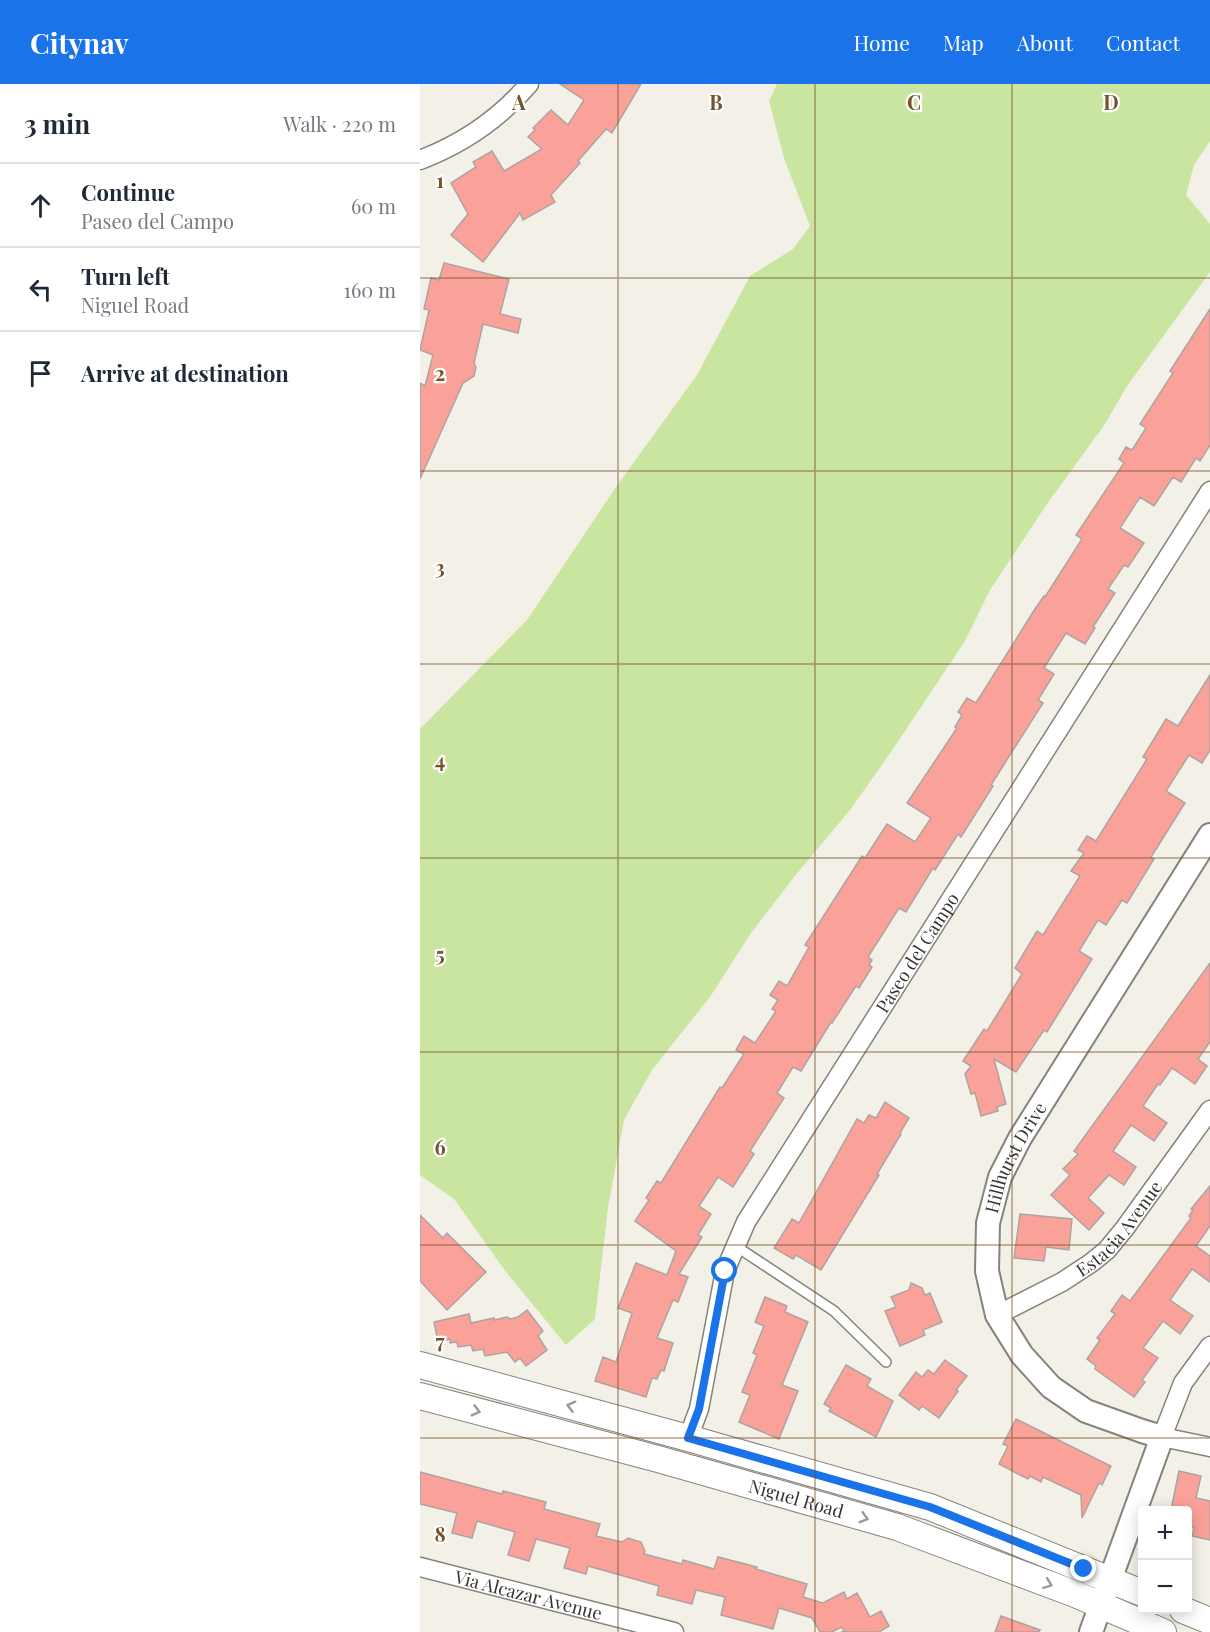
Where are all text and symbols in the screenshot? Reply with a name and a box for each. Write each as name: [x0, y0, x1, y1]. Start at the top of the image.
text: Citynav: [30, 24, 129, 61]
text: Home: [854, 28, 910, 56]
text: Map: [943, 28, 984, 56]
text: About: [1017, 28, 1073, 56]
text: Contact: [1106, 28, 1180, 56]
text: A: [511, 88, 526, 115]
text: B: [709, 88, 723, 115]
text: C: [907, 88, 921, 115]
text: D: [1103, 88, 1119, 115]
text: 3 min: [24, 106, 90, 141]
text: Walk · 220 m: [283, 110, 396, 137]
text: 1: [436, 166, 444, 193]
text: Continue: [81, 177, 175, 207]
icon: ahead: [24, 189, 57, 222]
text: 60 m: [351, 192, 396, 219]
text: Paseo del Campo: [81, 207, 234, 234]
text: Turn left: [81, 261, 170, 291]
icon: left: [24, 273, 57, 306]
text: 160 m: [344, 276, 396, 303]
text: Niguel Road: [81, 291, 189, 318]
icon: arrive: [24, 357, 57, 390]
text: Arrive at destination: [81, 358, 289, 388]
text: 2: [435, 359, 445, 386]
text: 3: [435, 553, 445, 580]
text: 4: [435, 746, 445, 773]
street label: Paseo del Campo: [870, 888, 964, 1017]
text: 5: [435, 940, 445, 967]
street label: Hillhurst Drive: [979, 1097, 1052, 1216]
text: 6: [434, 1133, 446, 1160]
street label: Estacia Avenue: [1071, 1176, 1167, 1282]
route start: [711, 1257, 737, 1283]
text: 7: [435, 1327, 445, 1354]
one-way arrow: [566, 1401, 577, 1413]
one-way arrow: [471, 1404, 481, 1416]
street label: Niguel Road: [746, 1473, 847, 1523]
map controls: [1138, 1506, 1192, 1614]
button: +: [1138, 1506, 1192, 1560]
one-way arrow: [858, 1511, 869, 1523]
text: 8: [434, 1520, 446, 1547]
route end: [1070, 1555, 1096, 1581]
button: −: [1138, 1560, 1192, 1614]
street label: Via Alcazar Avenue: [451, 1564, 605, 1625]
one-way arrow: [1042, 1577, 1053, 1589]

